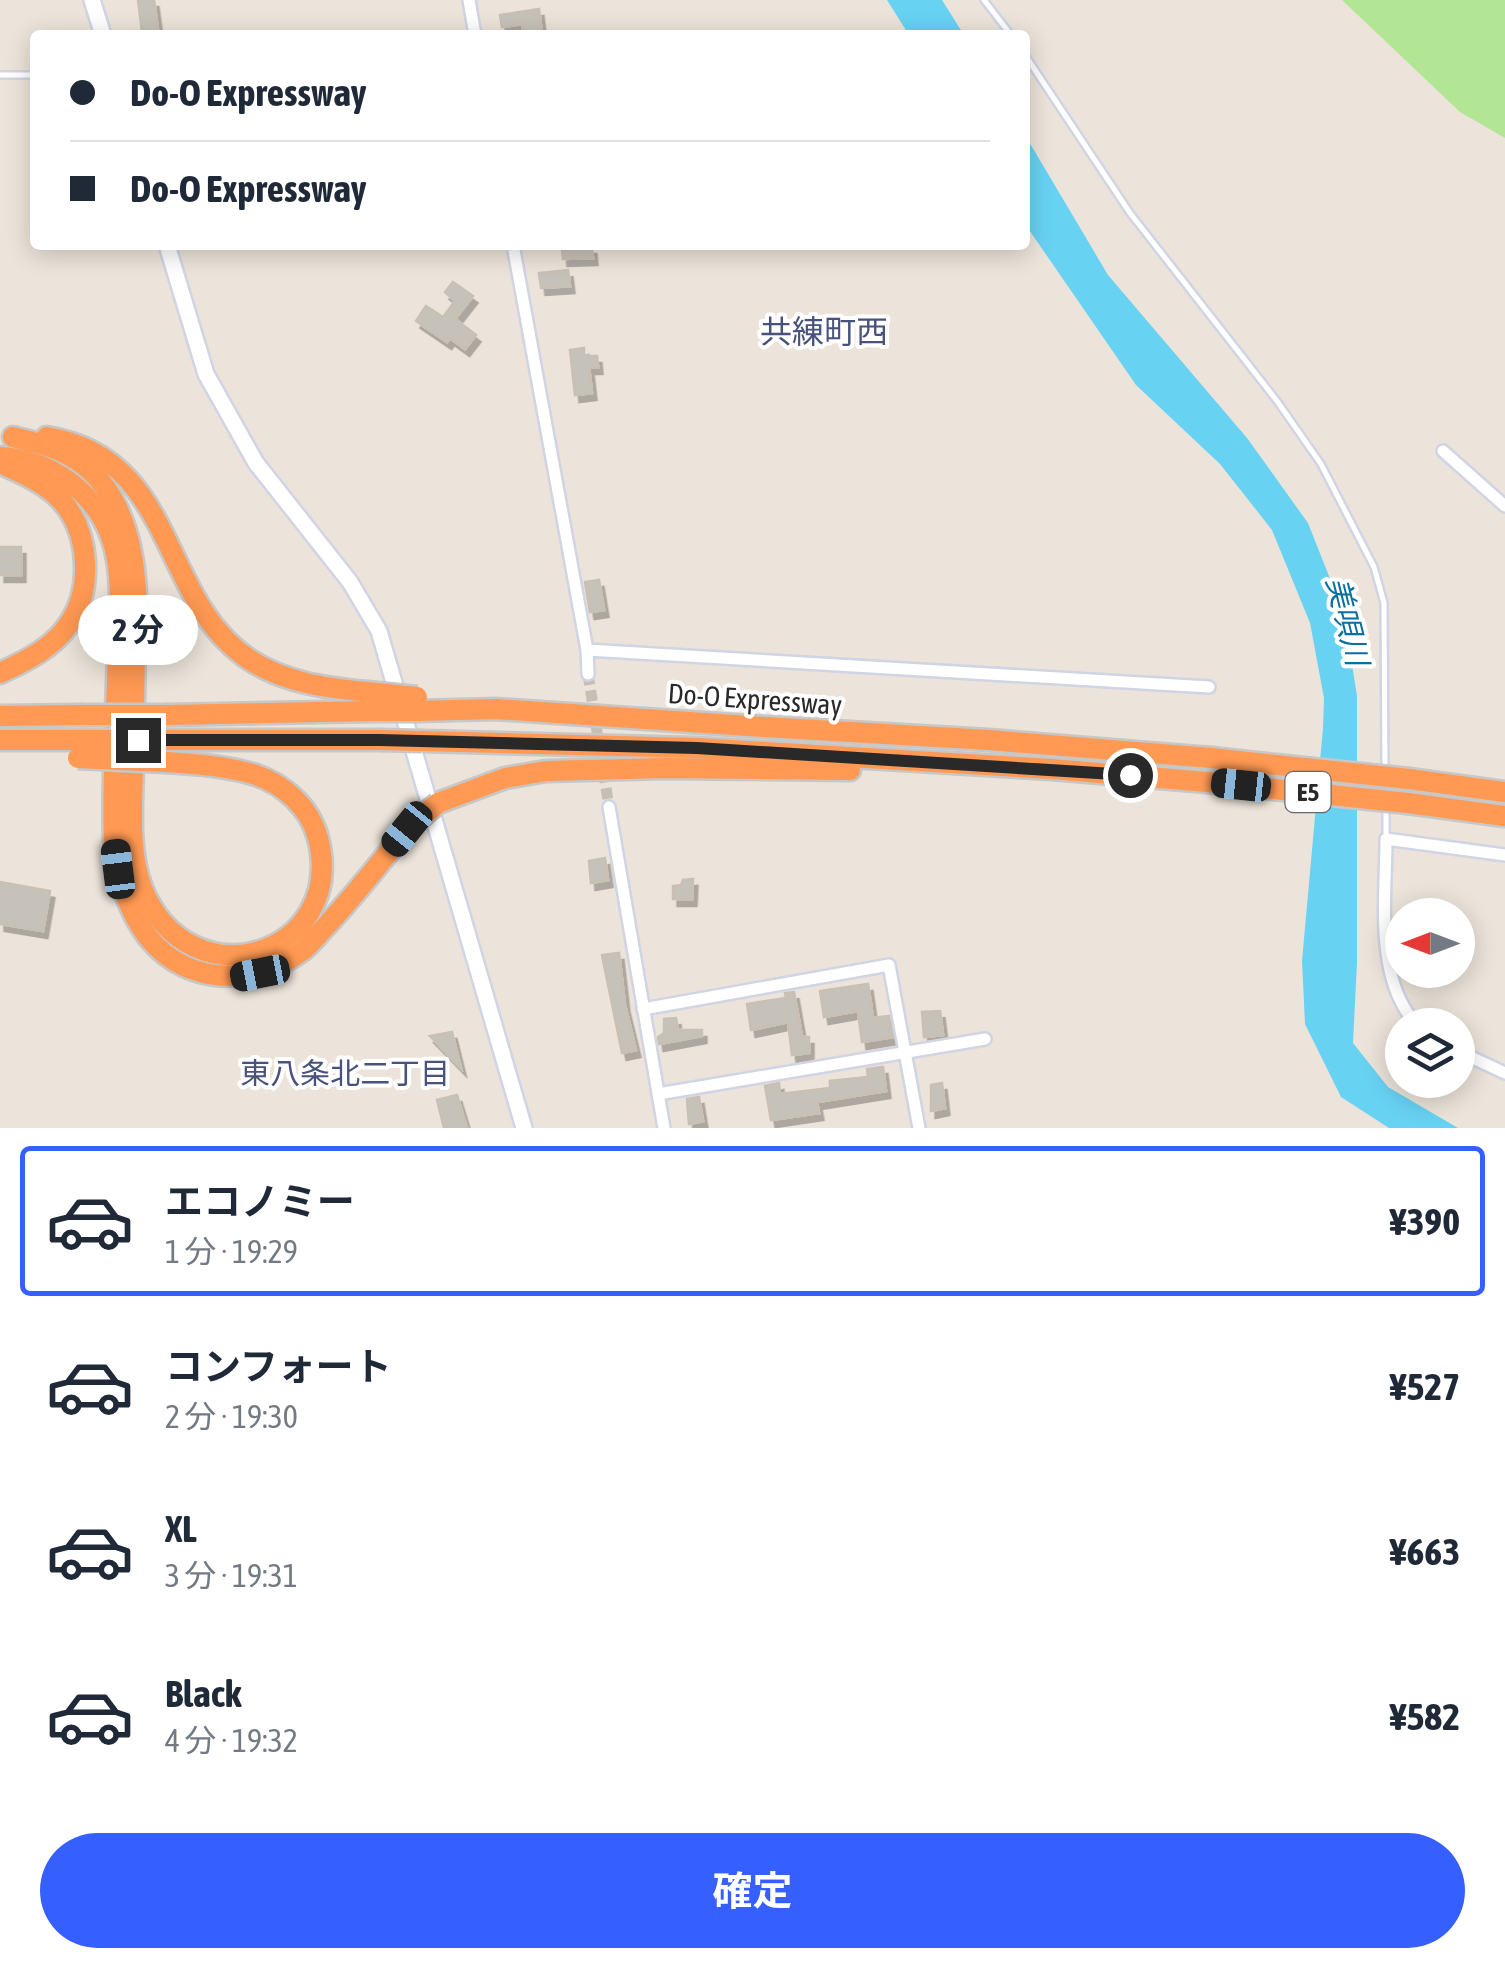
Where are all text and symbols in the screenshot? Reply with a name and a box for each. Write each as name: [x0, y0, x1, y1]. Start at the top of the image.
text: Do-O Expressway: [130, 71, 367, 114]
text: Do-O Expressway: [130, 167, 367, 210]
district label: 共練町西: [760, 313, 888, 350]
water label: 美唄川: [1321, 573, 1376, 672]
callout: 2 分: [78, 595, 198, 665]
text: 2 分: [112, 611, 164, 648]
street label: Do-O Expressway: [667, 677, 843, 721]
route end: [116, 718, 161, 763]
route start: [1108, 753, 1153, 798]
car: [1210, 767, 1272, 803]
road number: E5: [1286, 772, 1330, 812]
car: [376, 796, 438, 862]
car: [99, 837, 137, 901]
north arrow: [1385, 898, 1475, 988]
map controls: [1385, 898, 1475, 1098]
car: [228, 953, 292, 993]
button: layers: [1385, 1008, 1475, 1098]
district label: 東八条北二丁目: [240, 1056, 450, 1090]
icon: car: [45, 1176, 135, 1266]
text: エコノミー: [165, 1180, 355, 1223]
text: ¥390: [1390, 1200, 1460, 1243]
text: 1 分 · 19:29: [165, 1233, 298, 1270]
icon: car: [45, 1341, 135, 1431]
text: コンフォート: [165, 1345, 392, 1388]
text: ¥527: [1390, 1365, 1460, 1408]
text: 2 分 · 19:30: [165, 1398, 298, 1435]
icon: car: [45, 1506, 135, 1596]
text: XL: [165, 1507, 197, 1550]
text: ¥663: [1390, 1530, 1460, 1573]
text: 3 分 · 19:31: [165, 1557, 298, 1594]
icon: car: [45, 1671, 135, 1761]
text: Black: [165, 1672, 242, 1715]
text: ¥582: [1390, 1695, 1460, 1738]
text: 4 分 · 19:32: [165, 1722, 298, 1759]
button: 確定: [40, 1833, 1465, 1948]

